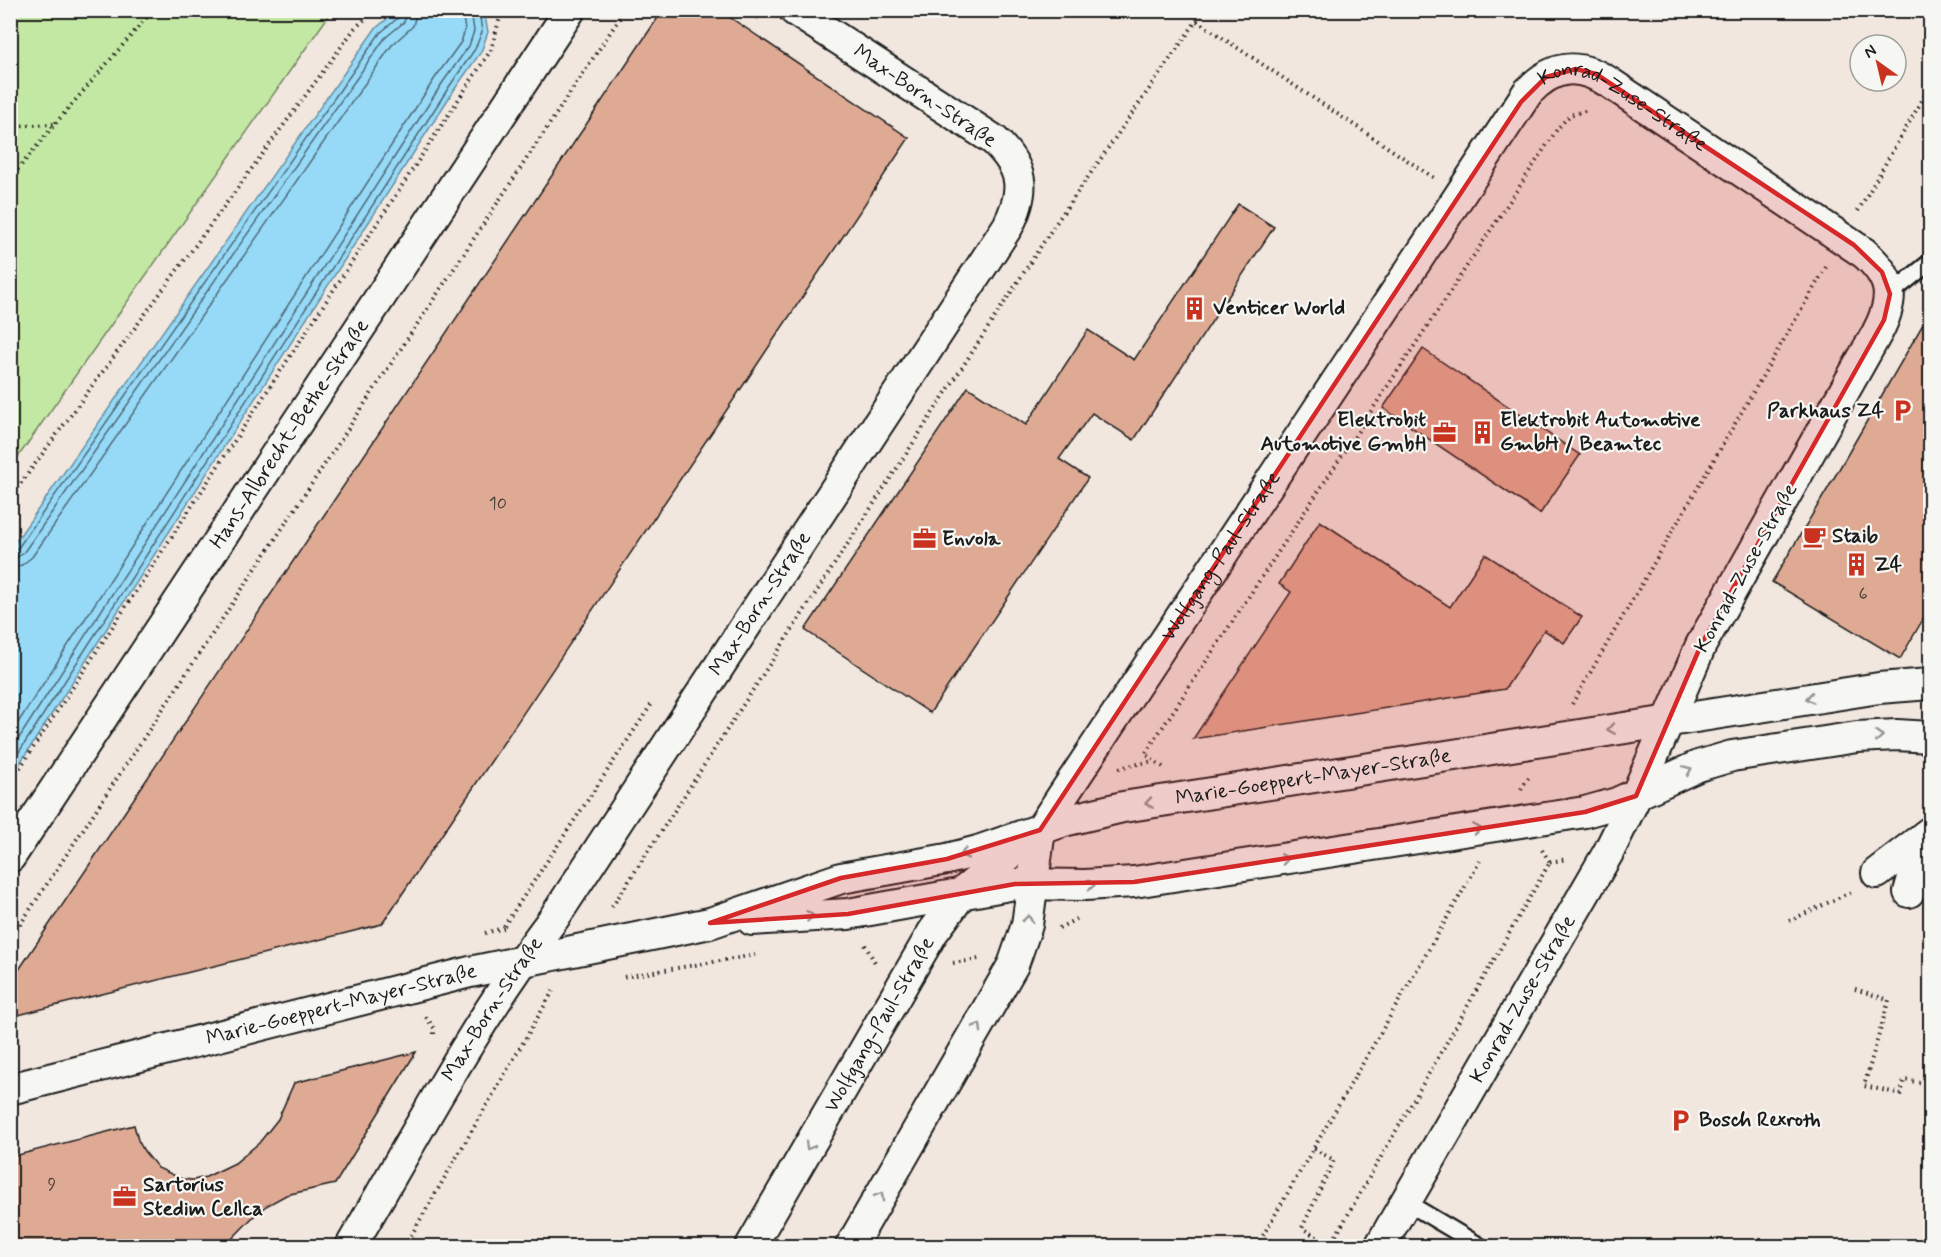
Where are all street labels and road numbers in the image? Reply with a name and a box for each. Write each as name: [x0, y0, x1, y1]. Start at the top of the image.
street label: Max-Born-Straße: [848, 38, 1002, 154]
street label: Konrad-Zuse-Straße: [1533, 55, 1713, 158]
street label: Hans-Albrecht-Bethe-Straße: [203, 314, 376, 554]
street label: Wolfgang-Paul-Straße: [1155, 466, 1287, 647]
street label: Konrad-Zuse-Straße: [1688, 478, 1804, 658]
street label: Max-Born-Straße: [703, 526, 818, 681]
street label: Marie-Goeppert-Mayer-Straße: [1173, 742, 1453, 813]
street label: Konrad-Zuse-Straße: [1463, 910, 1583, 1088]
street label: Max-Born-Straße: [435, 931, 550, 1087]
street label: Wolfgang-Paul-Straße: [817, 932, 941, 1117]
street label: Marie-Goeppert-Mayer-Straße: [203, 957, 479, 1053]

